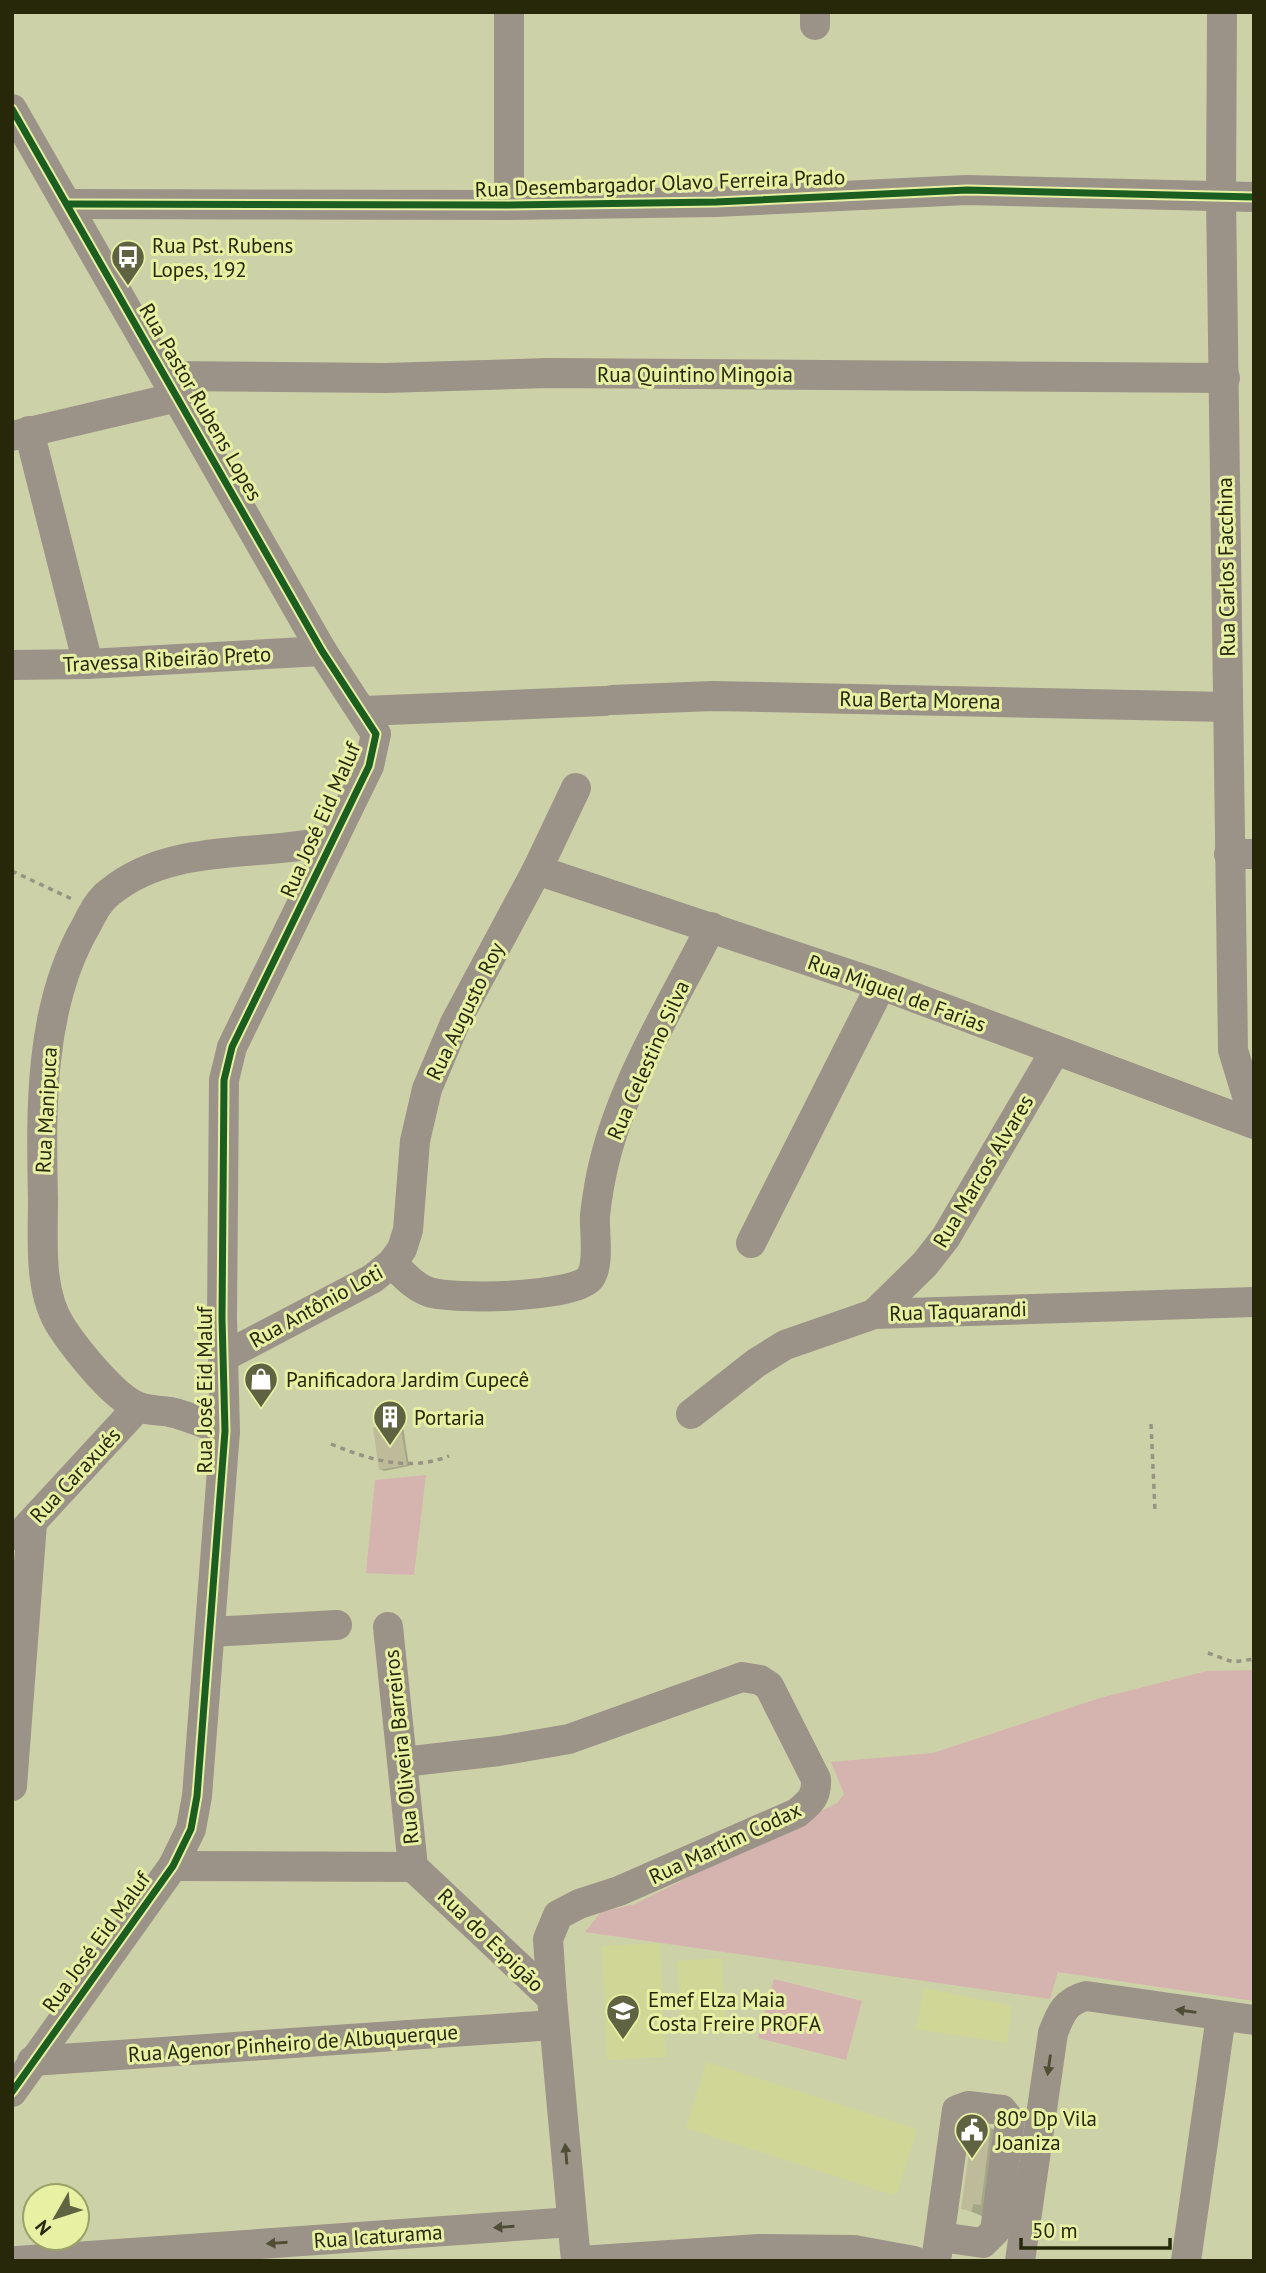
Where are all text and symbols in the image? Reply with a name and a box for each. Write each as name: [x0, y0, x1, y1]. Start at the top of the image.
street label: Rua Desembargador Olavo Ferreira Prado: [474, 163, 846, 203]
place label: Rua Pst. Rubens Lopes, 192: [152, 232, 293, 283]
bus stop icon: Rua Pst. Rubens Lopes, 192: [109, 238, 147, 287]
street label: Rua Pastor Rubens Lopes: [133, 298, 269, 506]
street label: Rua Quintino Mingoia: [597, 361, 793, 388]
street label: Rua Carlos Facchina: [1211, 477, 1241, 657]
street label: Travessa Ribeirão Preto: [62, 640, 272, 678]
street label: Rua Berta Morena: [839, 685, 1001, 715]
street label: Rua José Eid Maluf: [274, 737, 367, 902]
street label: Rua Augusto Roy: [420, 937, 510, 1084]
street label: Rua Miguel de Farias: [804, 948, 990, 1038]
street label: Rua Celestino Silva: [601, 976, 695, 1144]
street label: Rua Manipuca: [29, 1046, 63, 1174]
street label: Rua Marcos Alvares: [927, 1090, 1039, 1252]
street label: Rua Antônio Loti: [245, 1258, 387, 1354]
street label: Rua Taquarandi: [889, 1295, 1027, 1327]
street label: Rua José Eid Maluf: [191, 1305, 218, 1474]
shop icon: Panificadora Jardim Cupecê: [242, 1360, 280, 1409]
place label: Panificadora Jardim Cupecê: [286, 1366, 529, 1393]
building icon: Portaria: [371, 1398, 409, 1447]
place label: Portaria: [414, 1404, 485, 1431]
street label: Rua Caraxués: [24, 1422, 126, 1528]
street label: Rua Oliveira Barreiros: [377, 1648, 425, 1846]
street label: Rua Martim Codax: [645, 1796, 806, 1890]
street label: Rua José Eid Maluf: [36, 1865, 157, 2018]
street label: Rua do Espigão: [432, 1882, 550, 1998]
place label: Emef Elza Maia Costa Freire PROFA: [648, 1986, 822, 2037]
school or university icon: Emef Elza Maia Costa Freire PROFA: [604, 1992, 642, 2041]
one-way arrow: [1175, 2005, 1197, 2016]
street label: Rua Agenor Pinheiro de Albuquerque: [127, 2018, 459, 2068]
one-way arrow: [1043, 2054, 1054, 2076]
place label: 80º Dp Vila Joaniza: [995, 2105, 1097, 2156]
public building icon: 80º Dp Vila Joaniza: [953, 2111, 991, 2160]
one-way arrow: [560, 2143, 571, 2165]
north arrow: [21, 2182, 91, 2252]
scale bar: [1021, 2206, 1170, 2250]
text: N: [30, 2215, 56, 2240]
text: 50 m: [1032, 2217, 1078, 2244]
street label: Rua Icaturama: [313, 2218, 443, 2254]
one-way arrow: [493, 2222, 515, 2233]
one-way arrow: [266, 2238, 288, 2249]

